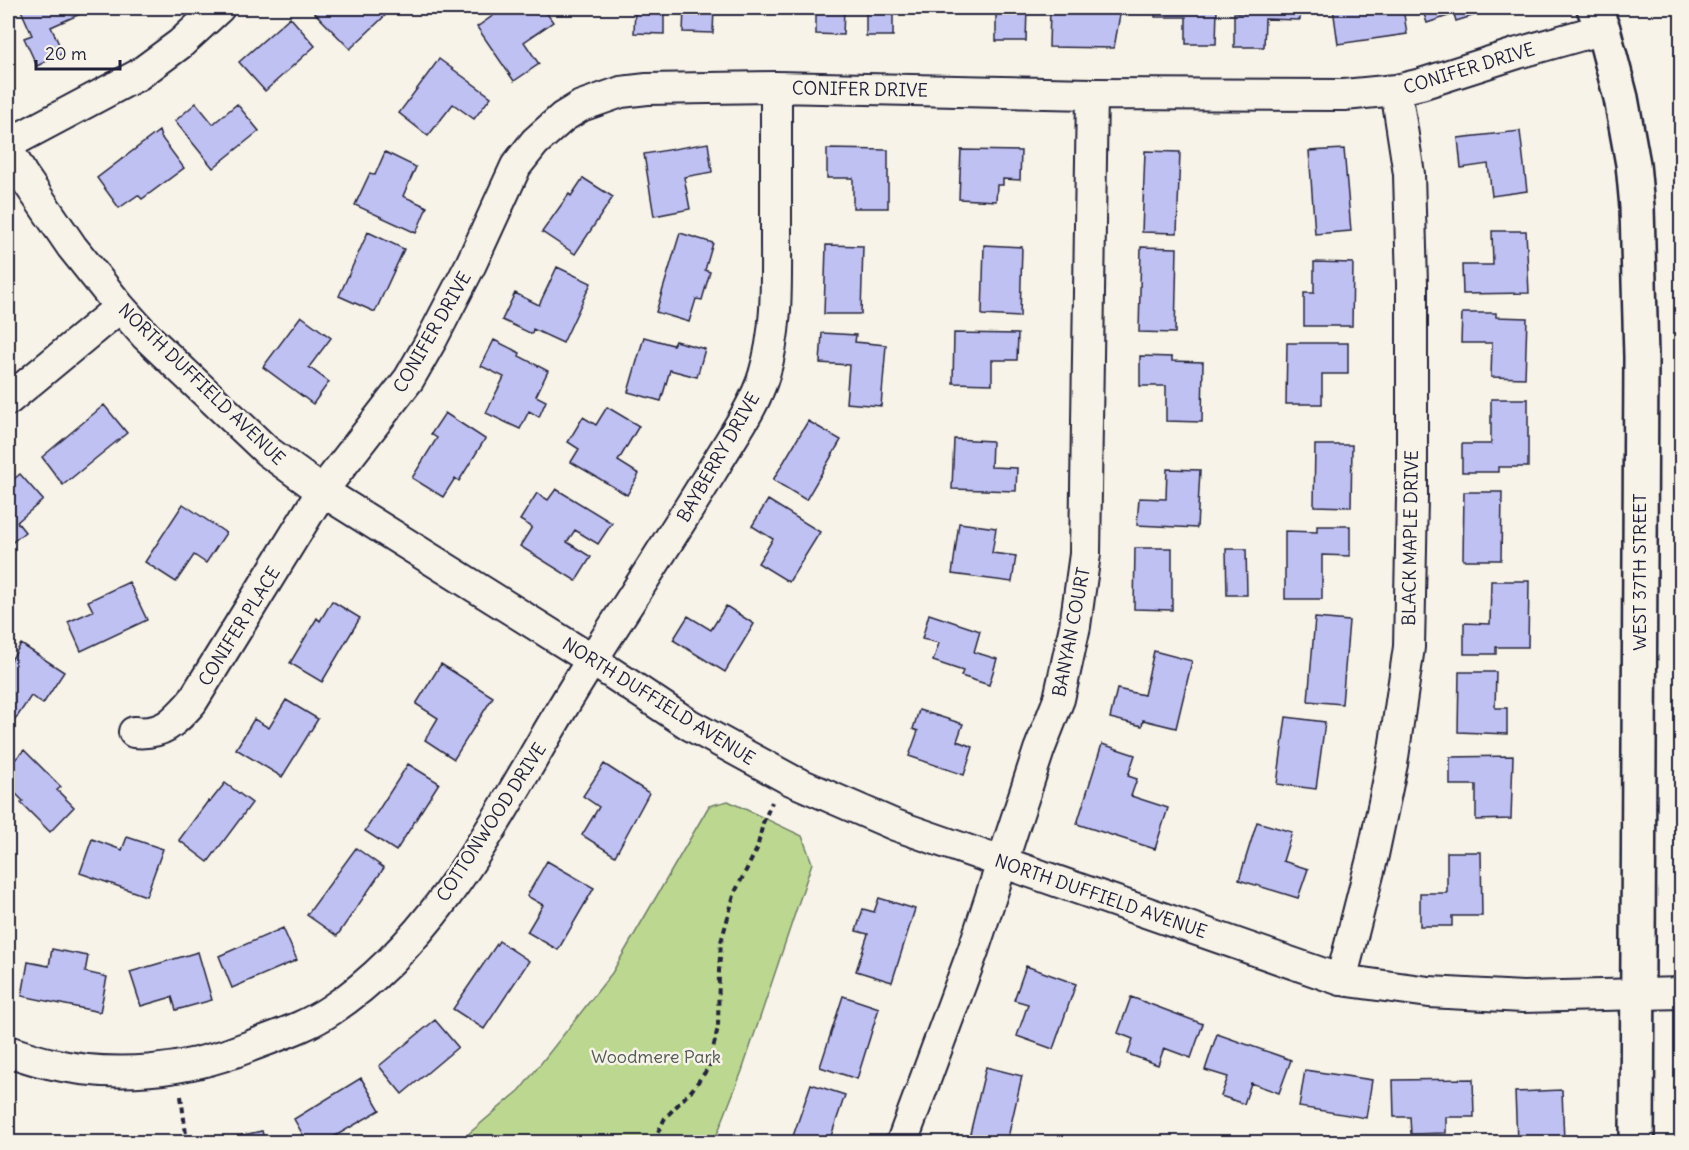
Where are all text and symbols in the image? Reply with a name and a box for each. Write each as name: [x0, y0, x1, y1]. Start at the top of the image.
scale bar: [36, 33, 120, 71]
street label: CONIFER DRIVE: [1401, 37, 1537, 99]
text: 20 m: [45, 42, 87, 65]
street label: CONIFER DRIVE: [792, 76, 928, 102]
street label: CONIFER DRIVE: [388, 267, 476, 397]
street label: NORTH DUFFIELD AVENUE: [114, 298, 290, 470]
street label: BAYBERRY DRIVE: [672, 388, 764, 526]
street label: BLACK MAPLE DRIVE: [1397, 450, 1423, 626]
street label: WEST 37TH STREET: [1628, 493, 1651, 651]
street label: CONIFER PLACE: [193, 562, 285, 690]
street label: BANYAN COURT: [1047, 565, 1095, 699]
street label: NORTH DUFFIELD AVENUE: [558, 632, 760, 770]
street label: COTTONWOOD DRIVE: [431, 738, 551, 906]
street label: NORTH DUFFIELD AVENUE: [992, 849, 1210, 943]
park label: Woodmere Park: [591, 1045, 721, 1068]

